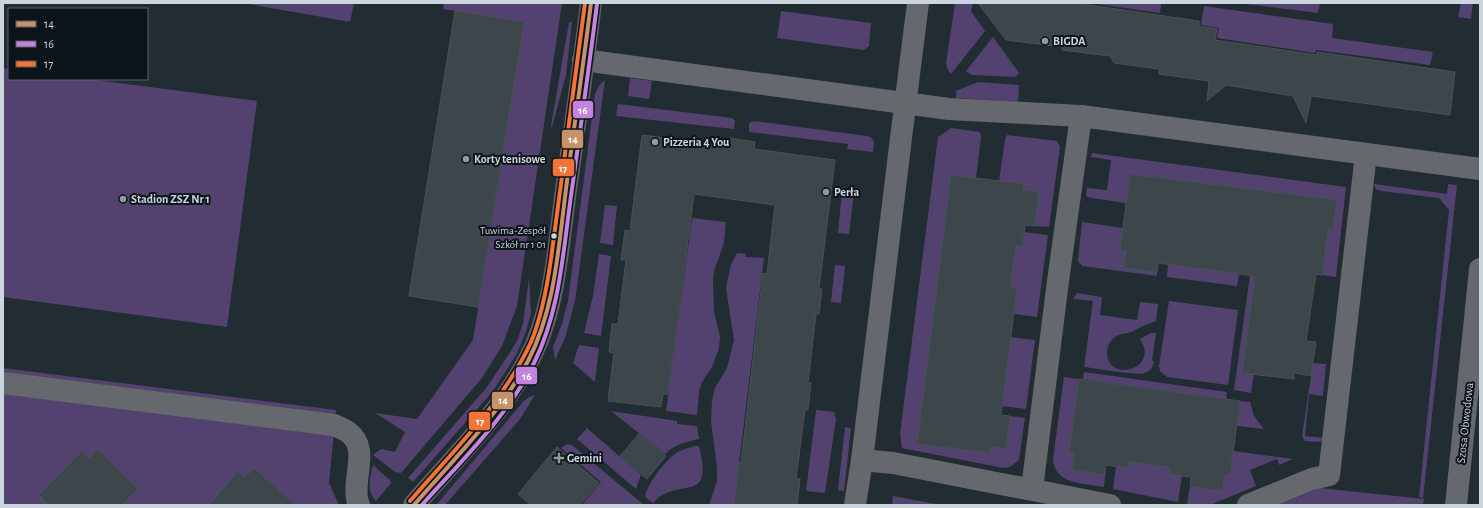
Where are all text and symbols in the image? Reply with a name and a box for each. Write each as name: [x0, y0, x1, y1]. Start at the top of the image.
legend: [8, 8, 148, 80]
text: 14: [44, 18, 54, 30]
place label: BIGDA: [1053, 35, 1086, 47]
marker: BIGDA: [1040, 36, 1050, 46]
text: 16: [44, 38, 54, 50]
text: 17: [44, 58, 53, 70]
line badge: 16: [572, 100, 594, 119]
text: 16: [578, 105, 588, 116]
line badge: 14: [561, 129, 584, 149]
text: 14: [568, 134, 578, 145]
place label: Pizzeria 4 You: [663, 136, 730, 148]
marker: Pizzeria 4 You: [650, 137, 660, 147]
place label: Korty tenisowe: [474, 153, 546, 166]
marker: Korty tenisowe: [461, 154, 471, 164]
line badge: 17: [552, 158, 575, 177]
text: 17: [559, 163, 568, 174]
place label: Perła: [834, 186, 860, 198]
marker: Perła: [821, 187, 831, 197]
place label: Stadion ZSZ Nr 1: [131, 193, 210, 205]
marker: Stadion ZSZ Nr 1: [118, 194, 128, 204]
place label: Tuwima-Zespół Szkół nr 1 01: [480, 225, 546, 250]
marker: Tuwima-Zespół Szkół nr 1 01: [549, 231, 559, 241]
line badge: 16: [515, 366, 538, 385]
text: 16: [522, 371, 532, 382]
street label: Szosa Obwodowa: [1455, 382, 1475, 464]
line badge: 14: [491, 391, 514, 410]
text: 14: [498, 395, 508, 406]
line badge: 17: [468, 411, 491, 431]
text: 17: [476, 416, 485, 427]
place label: Gemini: [567, 452, 602, 464]
marker: Gemini: [554, 453, 564, 463]

